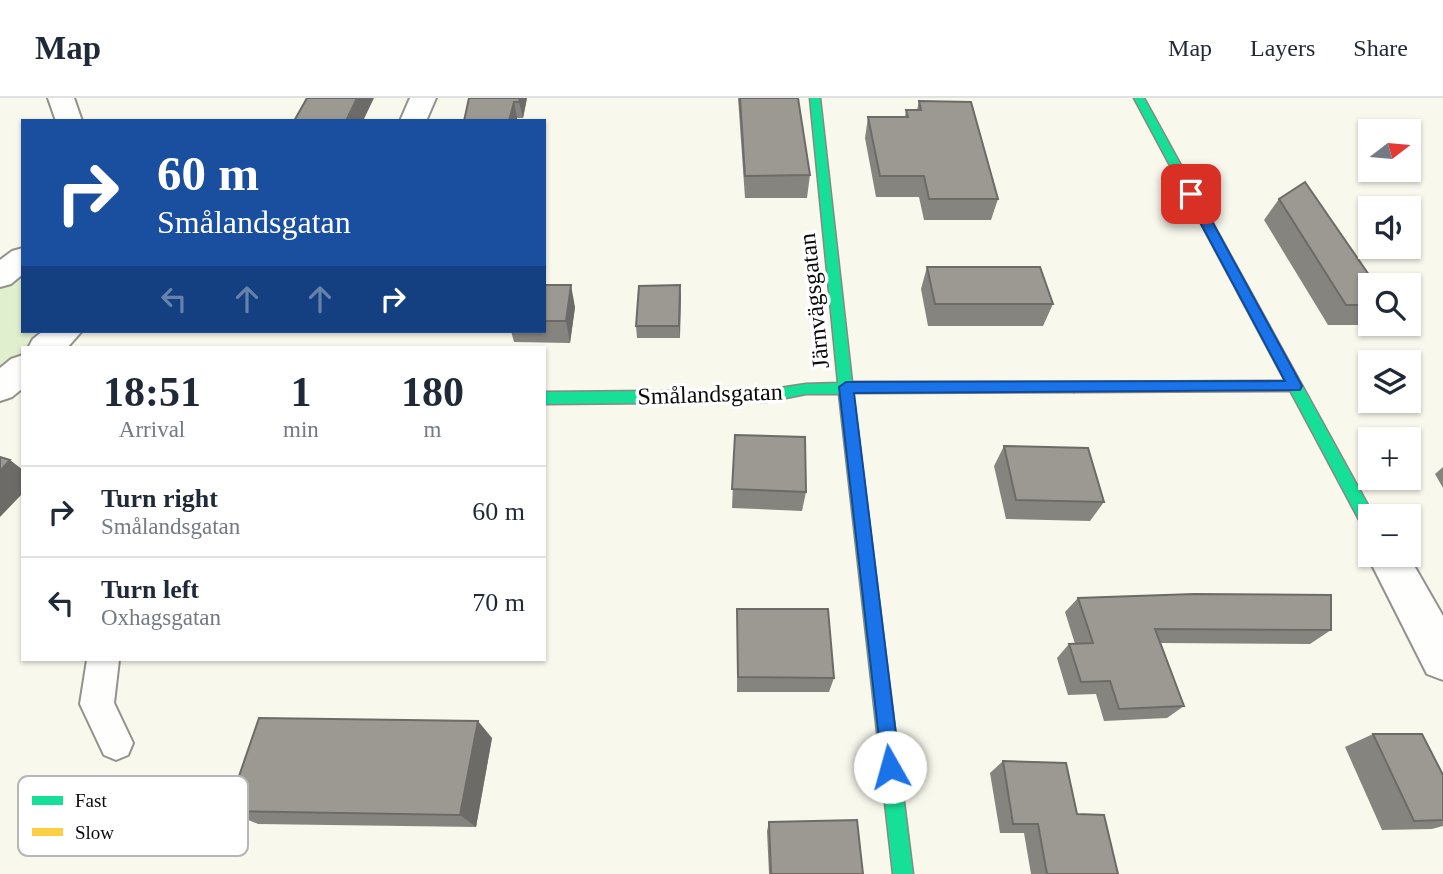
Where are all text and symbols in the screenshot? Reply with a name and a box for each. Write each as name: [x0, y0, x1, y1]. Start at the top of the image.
text: Map: [35, 30, 101, 66]
text: Map: [1168, 35, 1212, 61]
text: Layers: [1250, 35, 1315, 61]
text: Share: [1353, 35, 1408, 61]
north arrow: [1358, 119, 1421, 182]
map controls: [1358, 119, 1421, 567]
text: 60 m: [157, 146, 259, 201]
icon: right: [42, 147, 133, 238]
pin: [1161, 164, 1221, 224]
icon: arrive: [1172, 175, 1210, 213]
button: sound: [1358, 196, 1421, 259]
text: Smålandsgatan: [157, 204, 351, 240]
street label: Järnvägsgatan: [794, 232, 834, 370]
button: search: [1358, 273, 1421, 336]
icon: left: [155, 280, 193, 318]
icon: ahead: [228, 280, 266, 318]
icon: ahead: [301, 280, 339, 318]
icon: right: [374, 280, 412, 318]
button: layers: [1358, 350, 1421, 413]
text: 18:51: [103, 369, 201, 415]
text: 1: [290, 369, 311, 415]
text: 180: [401, 369, 464, 415]
street label: Smålandsgatan: [637, 378, 783, 410]
text: Arrival: [119, 417, 185, 442]
text: min: [283, 417, 319, 442]
text: m: [423, 417, 441, 442]
button: +: [1358, 427, 1421, 490]
text: Turn right: [101, 484, 218, 513]
icon: right: [42, 493, 80, 531]
text: 60 m: [472, 497, 525, 526]
button: −: [1358, 504, 1421, 567]
text: Smålandsgatan: [101, 514, 240, 539]
text: Turn left: [101, 575, 199, 604]
icon: left: [42, 584, 80, 622]
text: 70 m: [472, 588, 525, 617]
text: Oxhagsgatan: [101, 605, 221, 630]
position arrow: [853, 730, 927, 804]
legend: [18, 776, 248, 856]
text: Fast: [75, 790, 107, 811]
text: Slow: [75, 822, 114, 843]

